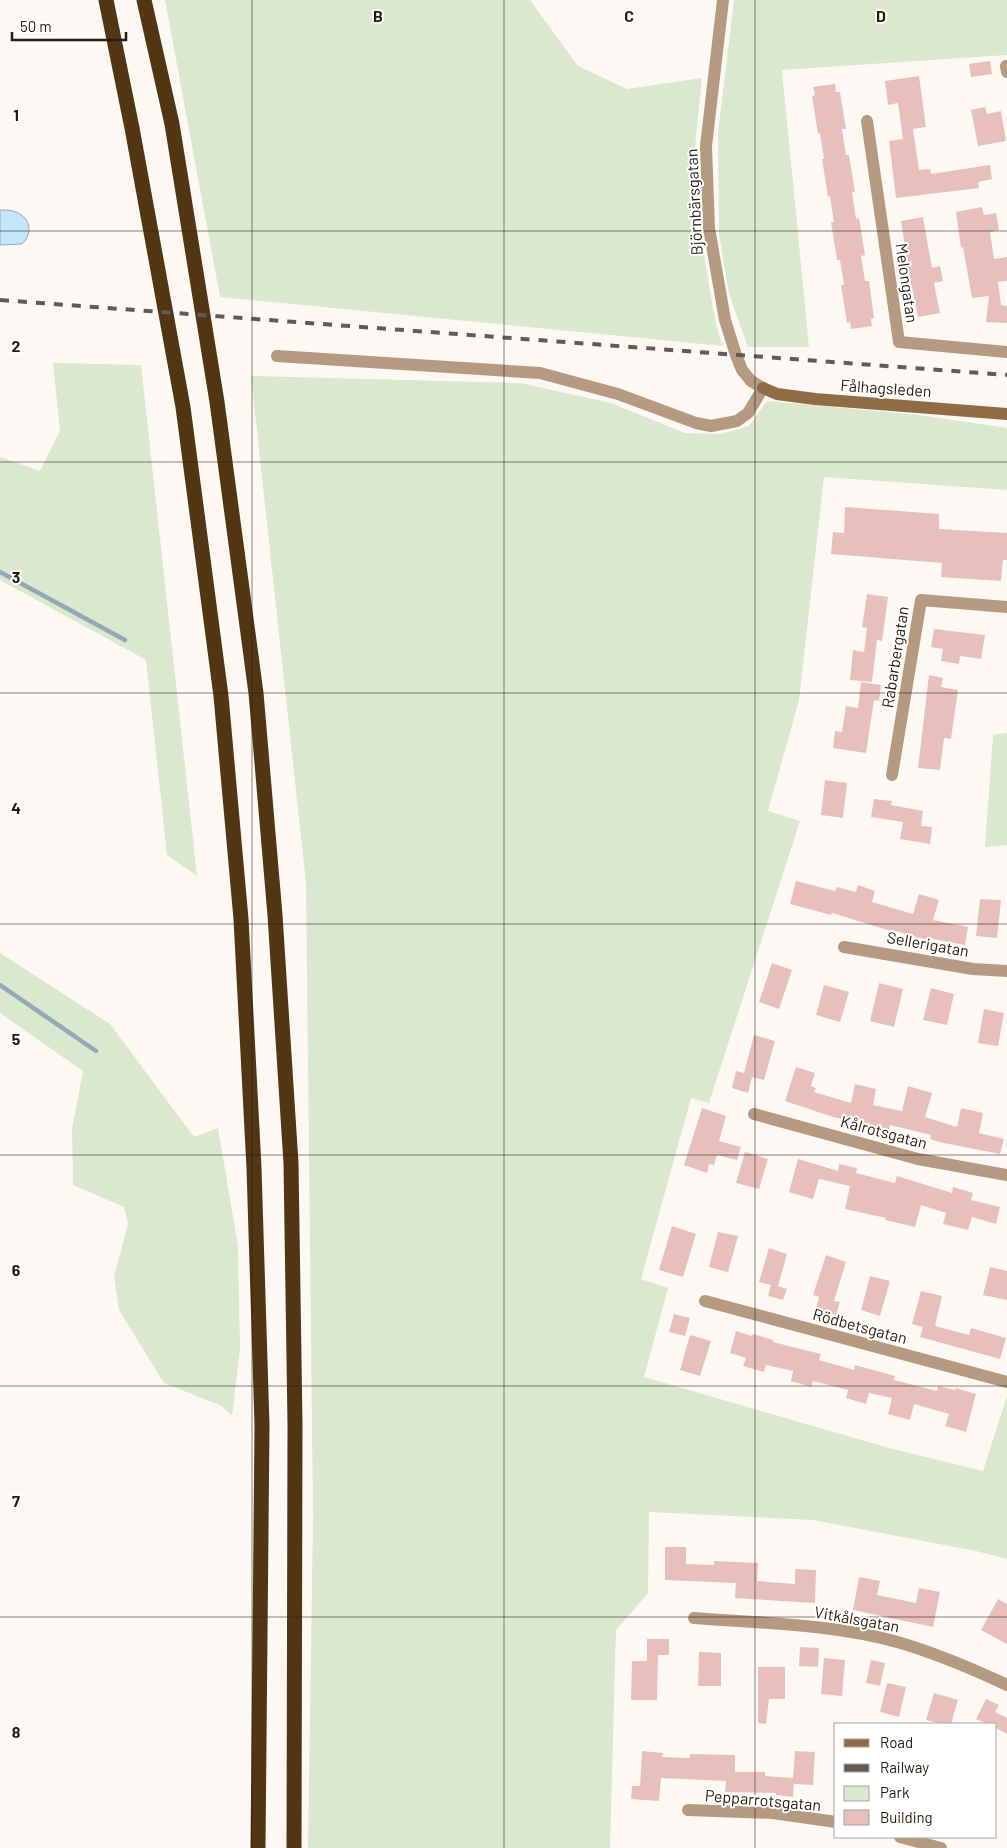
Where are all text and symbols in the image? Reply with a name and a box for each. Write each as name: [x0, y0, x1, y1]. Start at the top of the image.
text: B: [373, 6, 383, 25]
text: C: [624, 6, 634, 25]
text: D: [876, 6, 886, 25]
scale bar: [12, 10, 126, 42]
text: 50 m: [20, 17, 52, 35]
text: 1: [13, 105, 19, 124]
street label: Björnbärsgatan: [681, 148, 706, 256]
street label: Melongatan: [893, 242, 922, 324]
text: 2: [12, 336, 21, 355]
street label: Fålhagsleden: [840, 375, 932, 400]
text: 3: [12, 567, 20, 586]
street label: Rabarbergatan: [877, 605, 912, 709]
text: 4: [11, 798, 21, 817]
street label: Sellerigatan: [886, 927, 971, 960]
text: 5: [12, 1029, 21, 1048]
street label: Kålrotsgatan: [839, 1111, 929, 1152]
text: 6: [12, 1260, 21, 1279]
street label: Rödbetsgatan: [811, 1304, 909, 1347]
text: 7: [12, 1491, 20, 1510]
street label: Vitkålsgatan: [813, 1602, 901, 1635]
text: 8: [12, 1722, 21, 1741]
legend: [834, 1723, 997, 1838]
text: Road: [880, 1733, 913, 1751]
text: Railway: [880, 1758, 929, 1776]
text: Park: [880, 1783, 910, 1801]
street label: Pepparrotsgatan: [704, 1785, 822, 1814]
text: Building: [880, 1808, 933, 1826]

